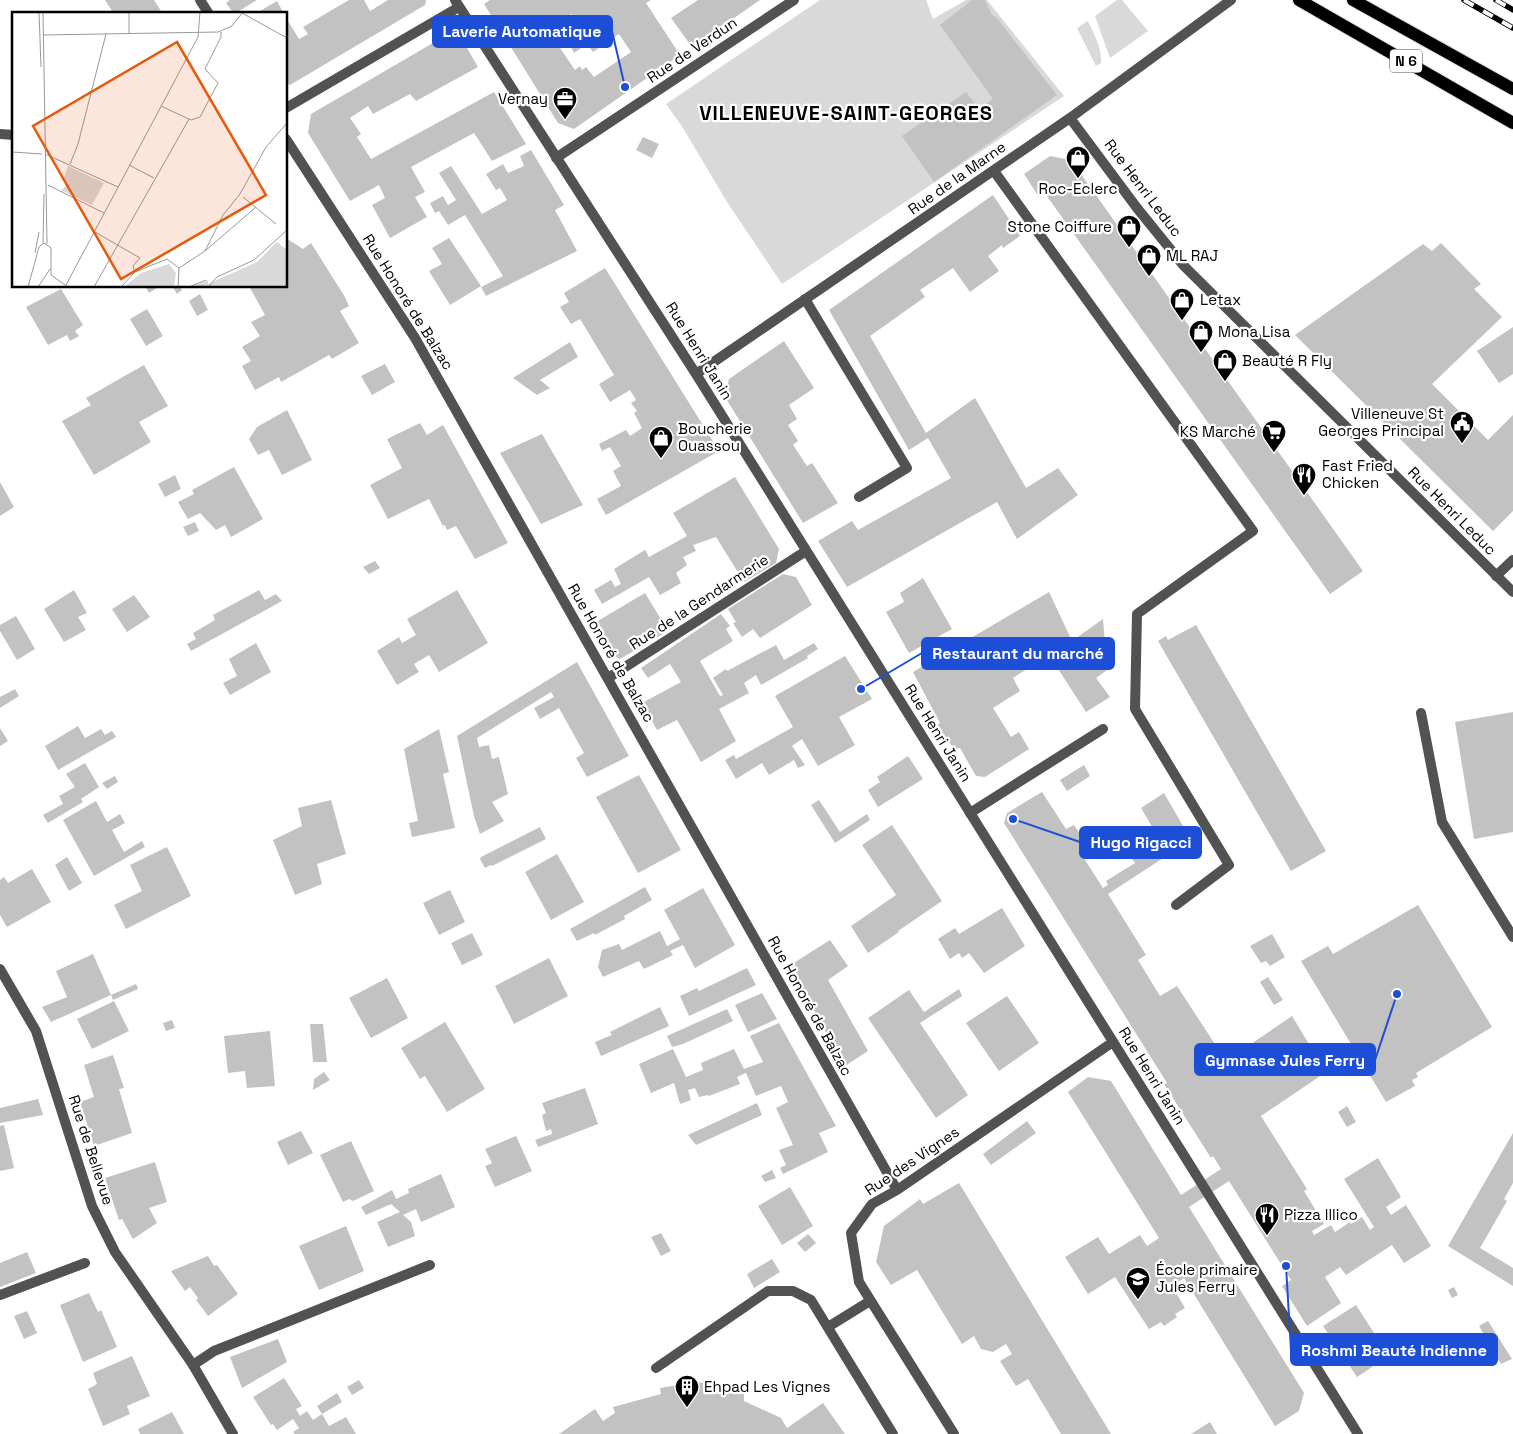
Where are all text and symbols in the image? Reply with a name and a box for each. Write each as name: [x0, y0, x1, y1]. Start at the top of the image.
inset map: [12, 12, 288, 288]
street label: Rue de Verdun: [643, 12, 740, 87]
callout: Laverie Automatique: [433, 16, 612, 47]
text: Laverie Automatique: [443, 21, 601, 42]
road number: N 6: [1390, 49, 1422, 72]
office icon: Vernay: [552, 86, 578, 120]
place label: Vernay: [498, 89, 548, 108]
district label: VILLENEUVE-SAINT-GEORGES: [699, 100, 993, 126]
street label: Rue Henri Leduc: [1101, 135, 1186, 240]
street label: Rue de la Marne: [904, 137, 1009, 218]
shop icon: Roc-Eclerc: [1065, 145, 1091, 179]
place label: Roc-Eclerc: [1039, 179, 1117, 198]
shop icon: Stone Coiffure: [1116, 214, 1142, 248]
place label: Stone Coiffure: [1008, 217, 1112, 236]
street label: Rue Honoré de Balzac: [359, 230, 458, 373]
shop icon: ML RAJ: [1136, 243, 1162, 277]
place label: ML RAJ: [1166, 246, 1219, 265]
shop icon: Letax: [1169, 287, 1195, 321]
place label: Letax: [1200, 290, 1241, 309]
street label: Rue Henri Janin: [662, 298, 737, 403]
shop icon: Mona Lisa: [1188, 319, 1214, 353]
place label: Mona Lisa: [1218, 322, 1291, 341]
shop icon: Beauté R Fly: [1212, 348, 1238, 382]
place label: Beauté R Fly: [1242, 351, 1332, 370]
place label: Villeneuve St Georges Principal: [1318, 404, 1444, 440]
public building icon: Villeneuve St Georges Principal: [1449, 410, 1475, 444]
place label: Boucherie Ouassou: [678, 419, 752, 455]
supermarket icon: KS Marché: [1261, 419, 1287, 453]
place label: KS Marché: [1180, 422, 1256, 441]
shop icon: Boucherie Ouassou: [648, 425, 674, 459]
place label: Fast Fried Chicken: [1322, 456, 1393, 492]
restaurant icon: Fast Fried Chicken: [1291, 462, 1317, 496]
street label: Rue Henri Leduc: [1404, 462, 1501, 559]
street label: Rue de la Gendarmerie: [626, 549, 772, 654]
street label: Rue Honoré de Balzac: [564, 580, 659, 725]
callout: Restaurant du marché: [922, 638, 1114, 669]
text: Restaurant du marché: [932, 643, 1104, 664]
street label: Rue Henri Janin: [901, 680, 976, 785]
callout: Hugo Rigacci: [1080, 827, 1201, 858]
text: Hugo Rigacci: [1090, 832, 1192, 853]
street label: Rue Honoré de Balzac: [764, 933, 857, 1079]
street label: Rue Henri Janin: [1115, 1023, 1190, 1128]
callout: Gymnase Jules Ferry: [1195, 1044, 1375, 1075]
text: Gymnase Jules Ferry: [1205, 1050, 1365, 1071]
street label: Rue de Bellevue: [65, 1092, 118, 1207]
street label: Rue des Vignes: [861, 1122, 963, 1199]
restaurant icon: Pizza Illico: [1254, 1202, 1280, 1236]
place label: Pizza Illico: [1284, 1205, 1358, 1224]
place label: École primaire Jules Ferry: [1156, 1260, 1258, 1296]
school or university icon: École primaire Jules Ferry: [1125, 1266, 1151, 1300]
callout: Roshmi Beauté Indienne: [1291, 1334, 1497, 1365]
text: Roshmi Beauté Indienne: [1301, 1340, 1487, 1361]
building icon: Ehpad Les Vignes: [674, 1374, 700, 1408]
place label: Ehpad Les Vignes: [704, 1377, 830, 1396]

